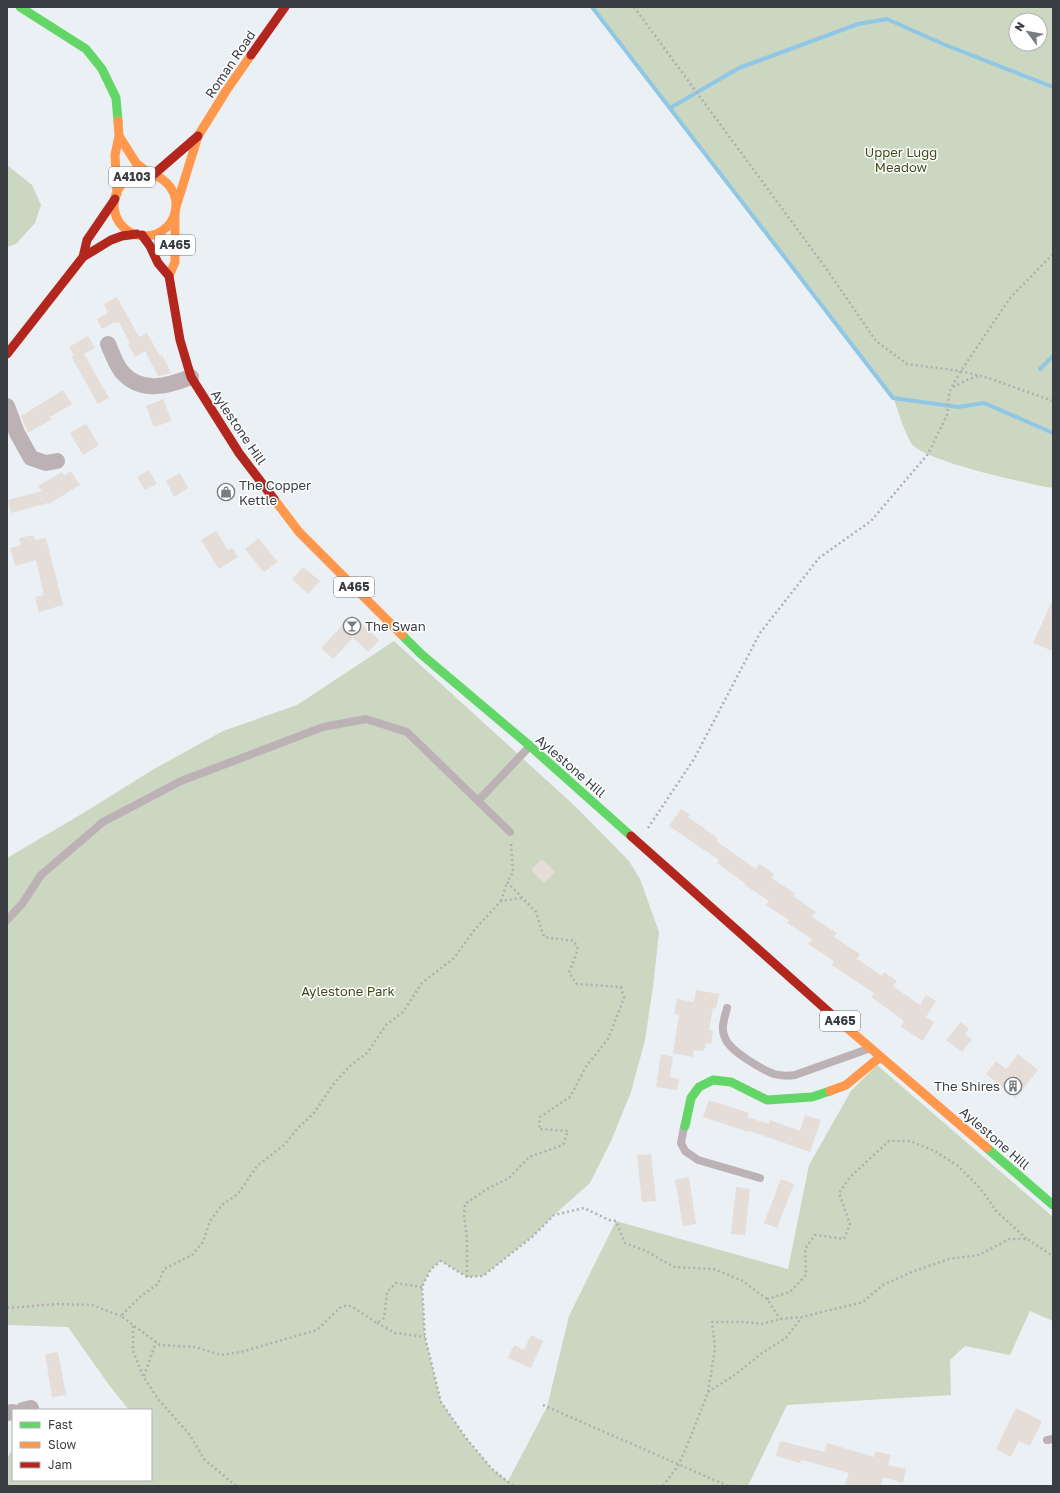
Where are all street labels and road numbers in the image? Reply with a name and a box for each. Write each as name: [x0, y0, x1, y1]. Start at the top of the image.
street label: Roman Road: [201, 27, 259, 101]
road number: A4103: [109, 167, 155, 187]
road number: A465: [155, 235, 195, 255]
street label: Aylestone Hill: [208, 386, 270, 468]
road number: A465: [334, 577, 374, 597]
street label: Aylestone Hill: [533, 731, 609, 801]
road number: A465: [820, 1011, 860, 1031]
street label: Aylestone Hill: [957, 1103, 1033, 1173]

